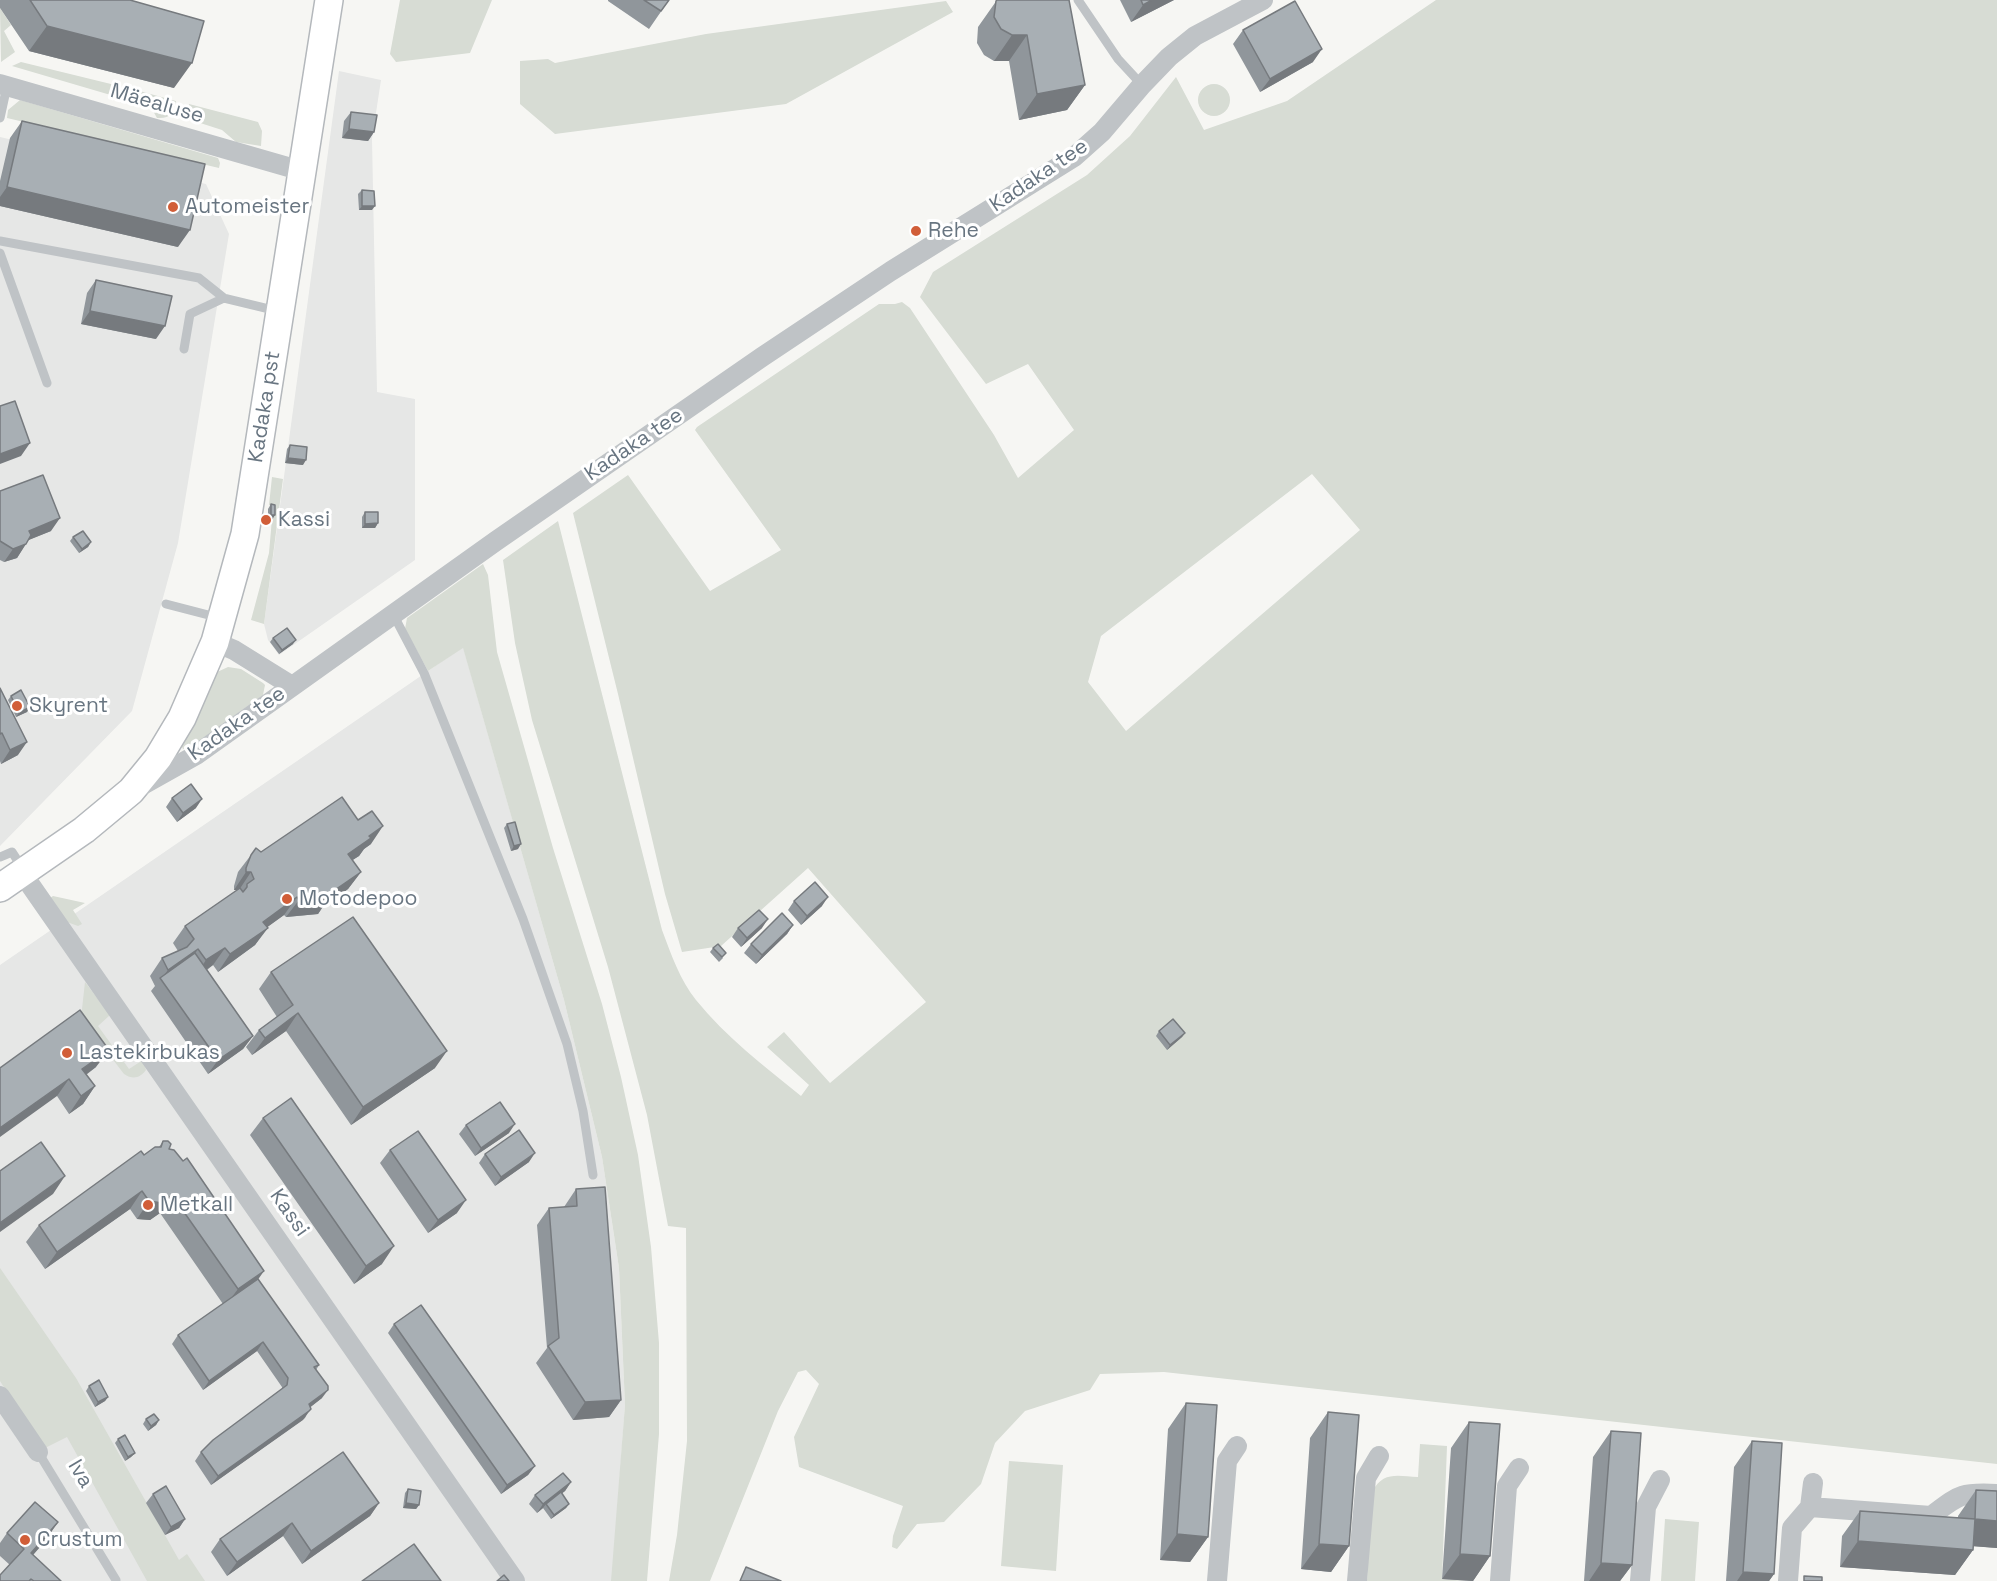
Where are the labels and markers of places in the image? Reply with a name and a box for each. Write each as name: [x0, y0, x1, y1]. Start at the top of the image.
place label: Automeister: [185, 194, 309, 220]
marker: Automeister: [166, 200, 180, 214]
place label: Rehe: [928, 218, 979, 244]
marker: Rehe: [909, 224, 923, 238]
place label: Kassi: [278, 507, 330, 533]
marker: Kassi: [259, 513, 273, 527]
place label: Skyrent: [29, 693, 108, 719]
marker: Skyrent: [10, 699, 24, 713]
place label: Motodepoo: [299, 886, 417, 912]
marker: Motodepoo: [280, 892, 294, 906]
place label: Lastekirbukas: [79, 1040, 220, 1066]
marker: Lastekirbukas: [60, 1046, 74, 1060]
place label: Metkall: [160, 1192, 233, 1218]
marker: Metkall: [141, 1198, 155, 1212]
place label: Crustum: [37, 1527, 123, 1553]
marker: Crustum: [18, 1533, 32, 1547]

